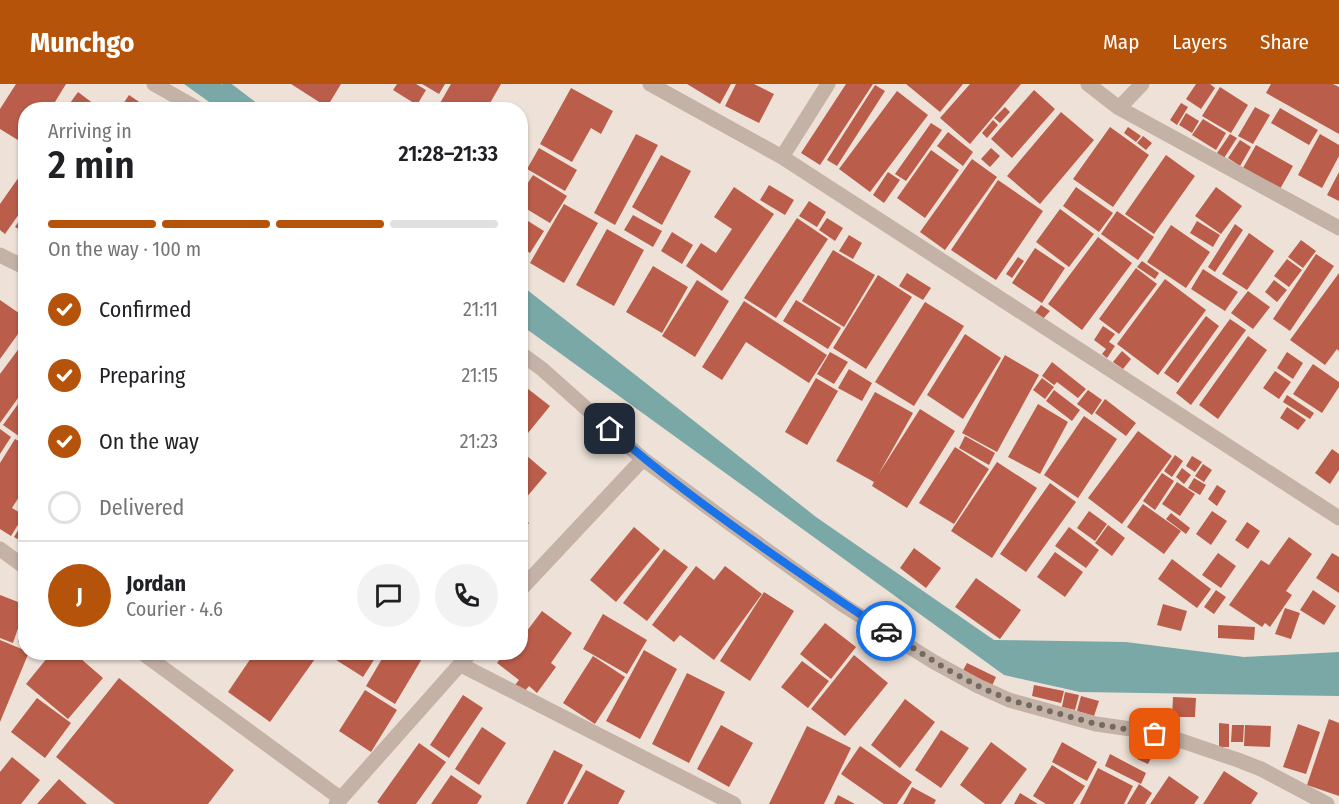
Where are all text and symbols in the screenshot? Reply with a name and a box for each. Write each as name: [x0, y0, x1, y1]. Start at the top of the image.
text: Munchgo: [30, 26, 135, 59]
text: Map: [1103, 29, 1139, 55]
text: Layers: [1172, 29, 1227, 55]
text: Share: [1260, 29, 1309, 55]
text: Arriving in: [48, 119, 132, 143]
text: 21:28–21:33: [399, 140, 498, 167]
text: 2 min: [48, 142, 135, 188]
text: On the way · 100 m: [48, 237, 201, 261]
icon: check: [48, 293, 81, 326]
text: Confirmed: [99, 296, 192, 323]
text: 21:11: [463, 297, 498, 321]
icon: check: [48, 359, 81, 392]
text: Preparing: [99, 362, 185, 389]
text: 21:15: [461, 363, 498, 387]
pin: [584, 403, 635, 454]
icon: home: [593, 412, 626, 445]
icon: check: [48, 425, 81, 458]
text: On the way: [99, 428, 199, 455]
text: 21:23: [460, 429, 498, 453]
text: Delivered: [99, 494, 184, 521]
button: chat: [357, 564, 420, 627]
button: phone: [435, 564, 498, 627]
text: Jordan: [126, 570, 186, 597]
text: J: [76, 582, 83, 609]
text: Courier · 4.6: [126, 597, 223, 621]
courier: [856, 601, 916, 661]
icon: car: [870, 615, 903, 648]
pin: [1129, 708, 1180, 759]
icon: bag: [1138, 717, 1171, 750]

